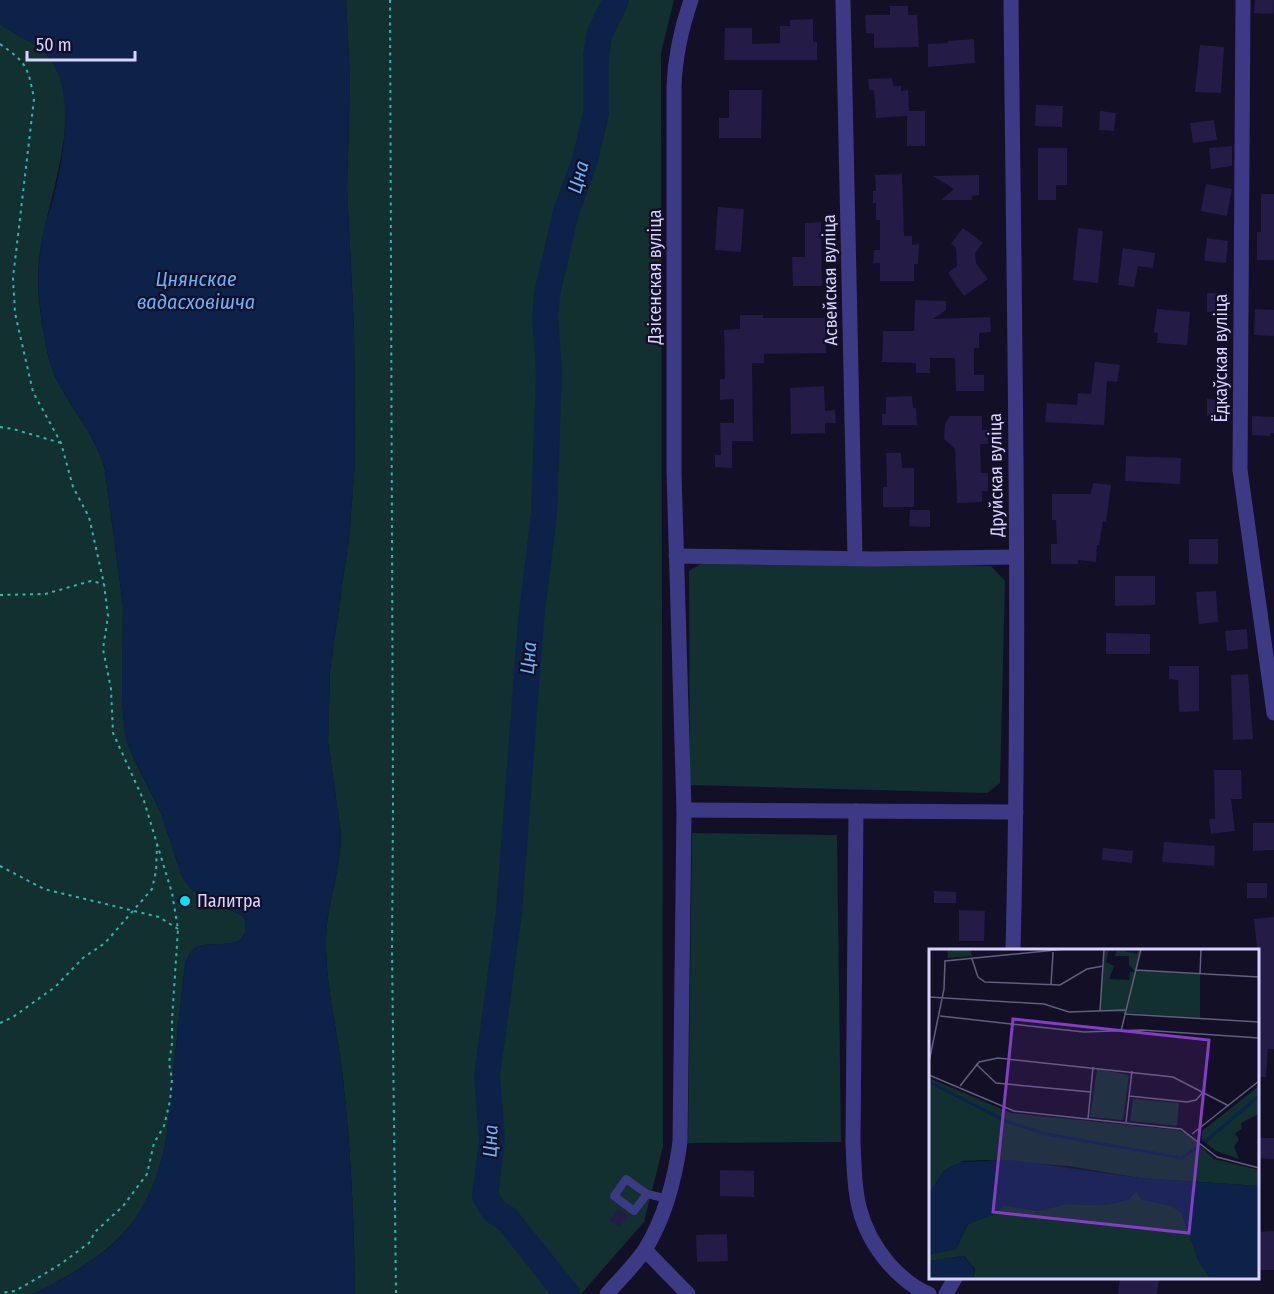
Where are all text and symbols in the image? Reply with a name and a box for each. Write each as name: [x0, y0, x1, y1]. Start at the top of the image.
scale bar: [27, 24, 135, 62]
text: 50 m: [36, 34, 72, 56]
water label: Цна: [562, 158, 594, 196]
street label: Дзісенская вуліца: [644, 209, 666, 346]
street label: Асвейская вуліца: [818, 214, 842, 346]
water label: Цнянскае вадасховішча: [137, 267, 255, 314]
street label: Ёдкаўская вуліца: [1210, 293, 1232, 422]
street label: Друйская вуліца: [984, 413, 1008, 538]
water label: Цна: [515, 641, 541, 675]
place label: Палитра: [197, 890, 261, 912]
marker: Палитра: [178, 894, 192, 908]
inset map: [929, 949, 1259, 1279]
water label: Цна: [477, 1124, 503, 1158]

